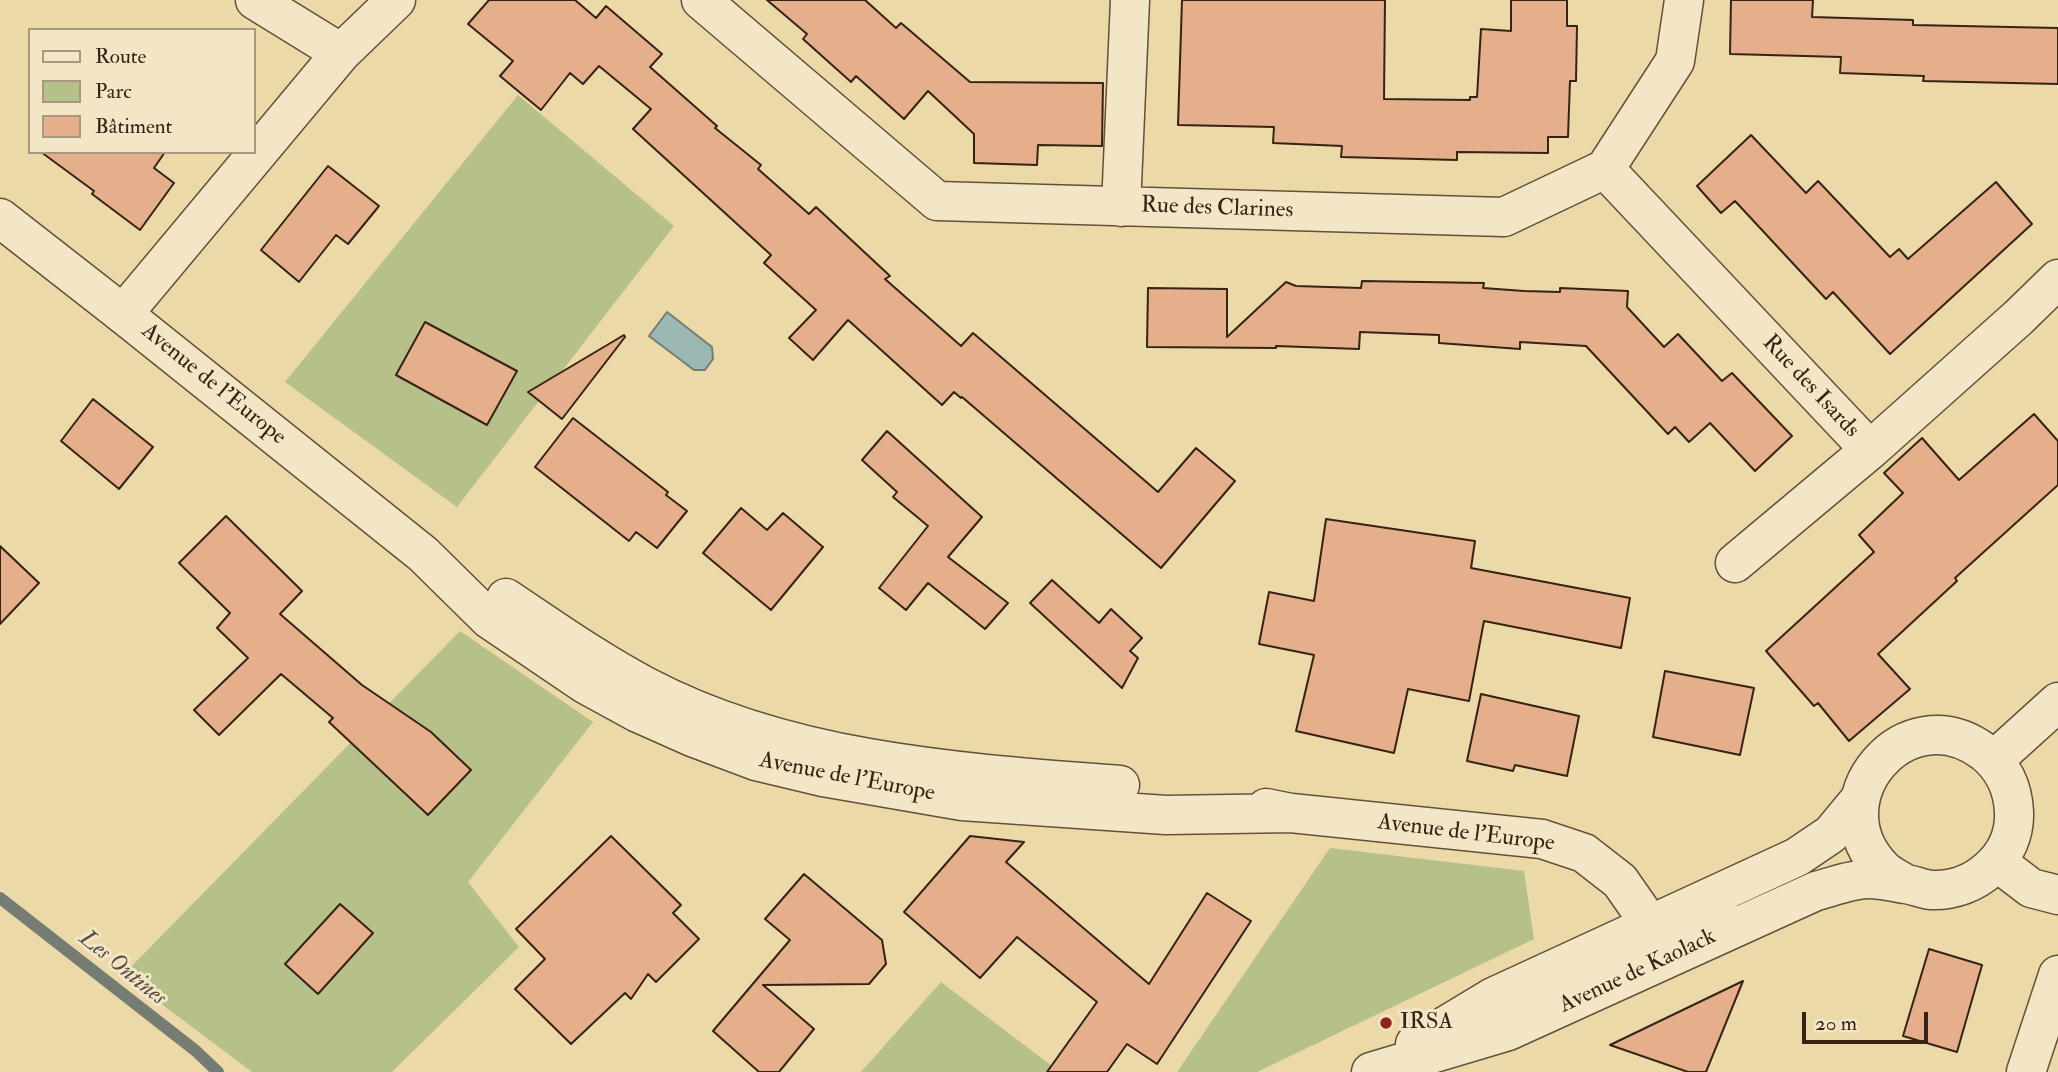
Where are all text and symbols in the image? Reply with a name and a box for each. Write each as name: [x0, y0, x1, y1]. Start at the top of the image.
legend: [28, 28, 256, 154]
text: Route: [95, 43, 146, 70]
text: Parc: [95, 78, 132, 105]
text: Bâtiment: [95, 113, 172, 140]
street label: Rue des Clarines: [1140, 193, 1294, 225]
street label: Avenue de l'Europe: [135, 318, 291, 452]
street label: Rue des Isards: [1755, 330, 1865, 444]
street label: Avenue de l'Europe: [757, 747, 937, 809]
street label: Avenue de l'Europe: [1376, 809, 1556, 859]
street label: Avenue de Kaolack: [1555, 924, 1721, 1020]
water label: Les Ontines: [73, 925, 171, 1013]
scale bar: [1806, 998, 1932, 1042]
place label: IRSA: [1400, 1009, 1453, 1037]
text: 20 m: [1815, 1010, 1857, 1037]
marker: IRSA: [1378, 1015, 1394, 1031]

